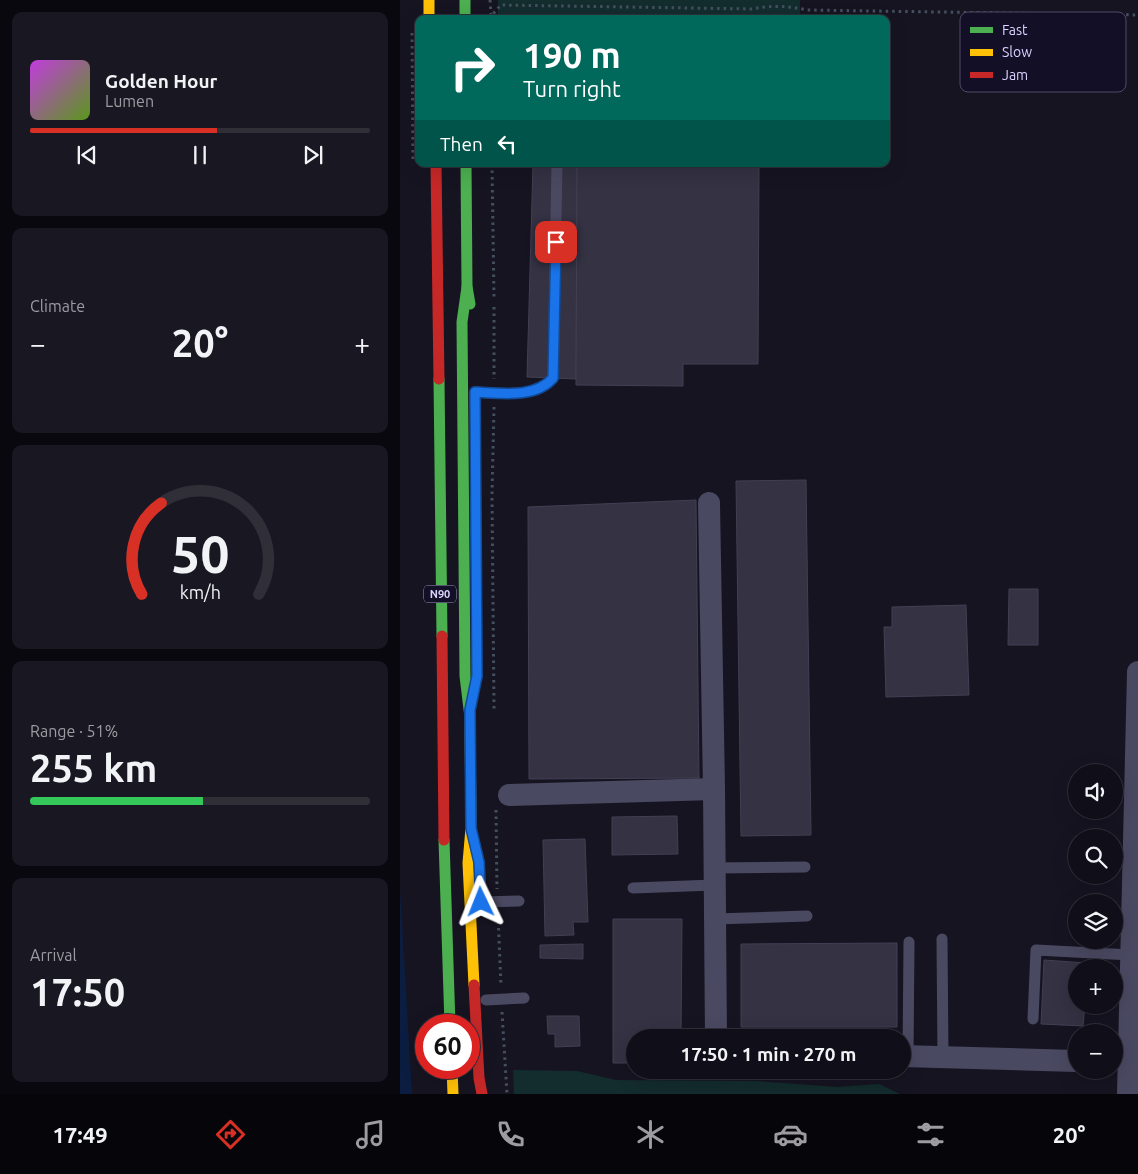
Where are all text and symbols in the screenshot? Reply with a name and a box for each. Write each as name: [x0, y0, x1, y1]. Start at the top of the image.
legend: [960, 12, 1126, 92]
text: Fast: [1002, 22, 1028, 38]
icon: right: [440, 35, 505, 100]
text: 190 m: [523, 35, 621, 75]
text: Slow: [1002, 44, 1032, 60]
text: Jam: [1002, 67, 1028, 83]
text: Golden Hour: [105, 70, 217, 92]
text: Turn right: [523, 76, 621, 101]
text: Lumen: [105, 92, 154, 110]
icon: left: [493, 130, 521, 158]
text: Then: [440, 133, 483, 155]
icon: previous: [73, 141, 101, 169]
icon: pause: [186, 141, 214, 169]
icon: next: [299, 141, 327, 169]
pin: [535, 221, 577, 263]
icon: arrive: [542, 228, 570, 256]
text: Climate: [30, 297, 85, 315]
text: 20°: [172, 322, 228, 364]
text: −: [30, 328, 46, 359]
text: +: [354, 328, 370, 359]
text: 50: [171, 525, 229, 583]
text: km/h: [179, 582, 221, 602]
road number: N90: [424, 586, 456, 602]
text: Range · 51%: [30, 722, 118, 740]
text: 255 km: [30, 747, 157, 789]
map controls: [1068, 764, 1123, 1079]
button: sound: [1068, 764, 1123, 819]
button: search: [1068, 829, 1123, 884]
position arrow: [454, 875, 506, 927]
button: layers: [1068, 894, 1123, 949]
text: Arrival: [30, 946, 77, 964]
button: +: [1068, 959, 1123, 1014]
text: 17:50: [30, 971, 125, 1013]
speed limit sign: 60: [415, 1014, 480, 1079]
button: −: [1068, 1024, 1123, 1079]
text: 17:50 · 1 min · 270 m: [681, 1043, 856, 1065]
icon: directions: [213, 1117, 248, 1152]
icon: music: [353, 1117, 388, 1152]
icon: phone: [493, 1117, 528, 1152]
icon: climate: [633, 1117, 668, 1152]
icon: car: [773, 1117, 808, 1152]
icon: filters: [913, 1117, 948, 1152]
text: 17:49: [53, 1122, 108, 1147]
text: 20°: [1053, 1122, 1085, 1147]

